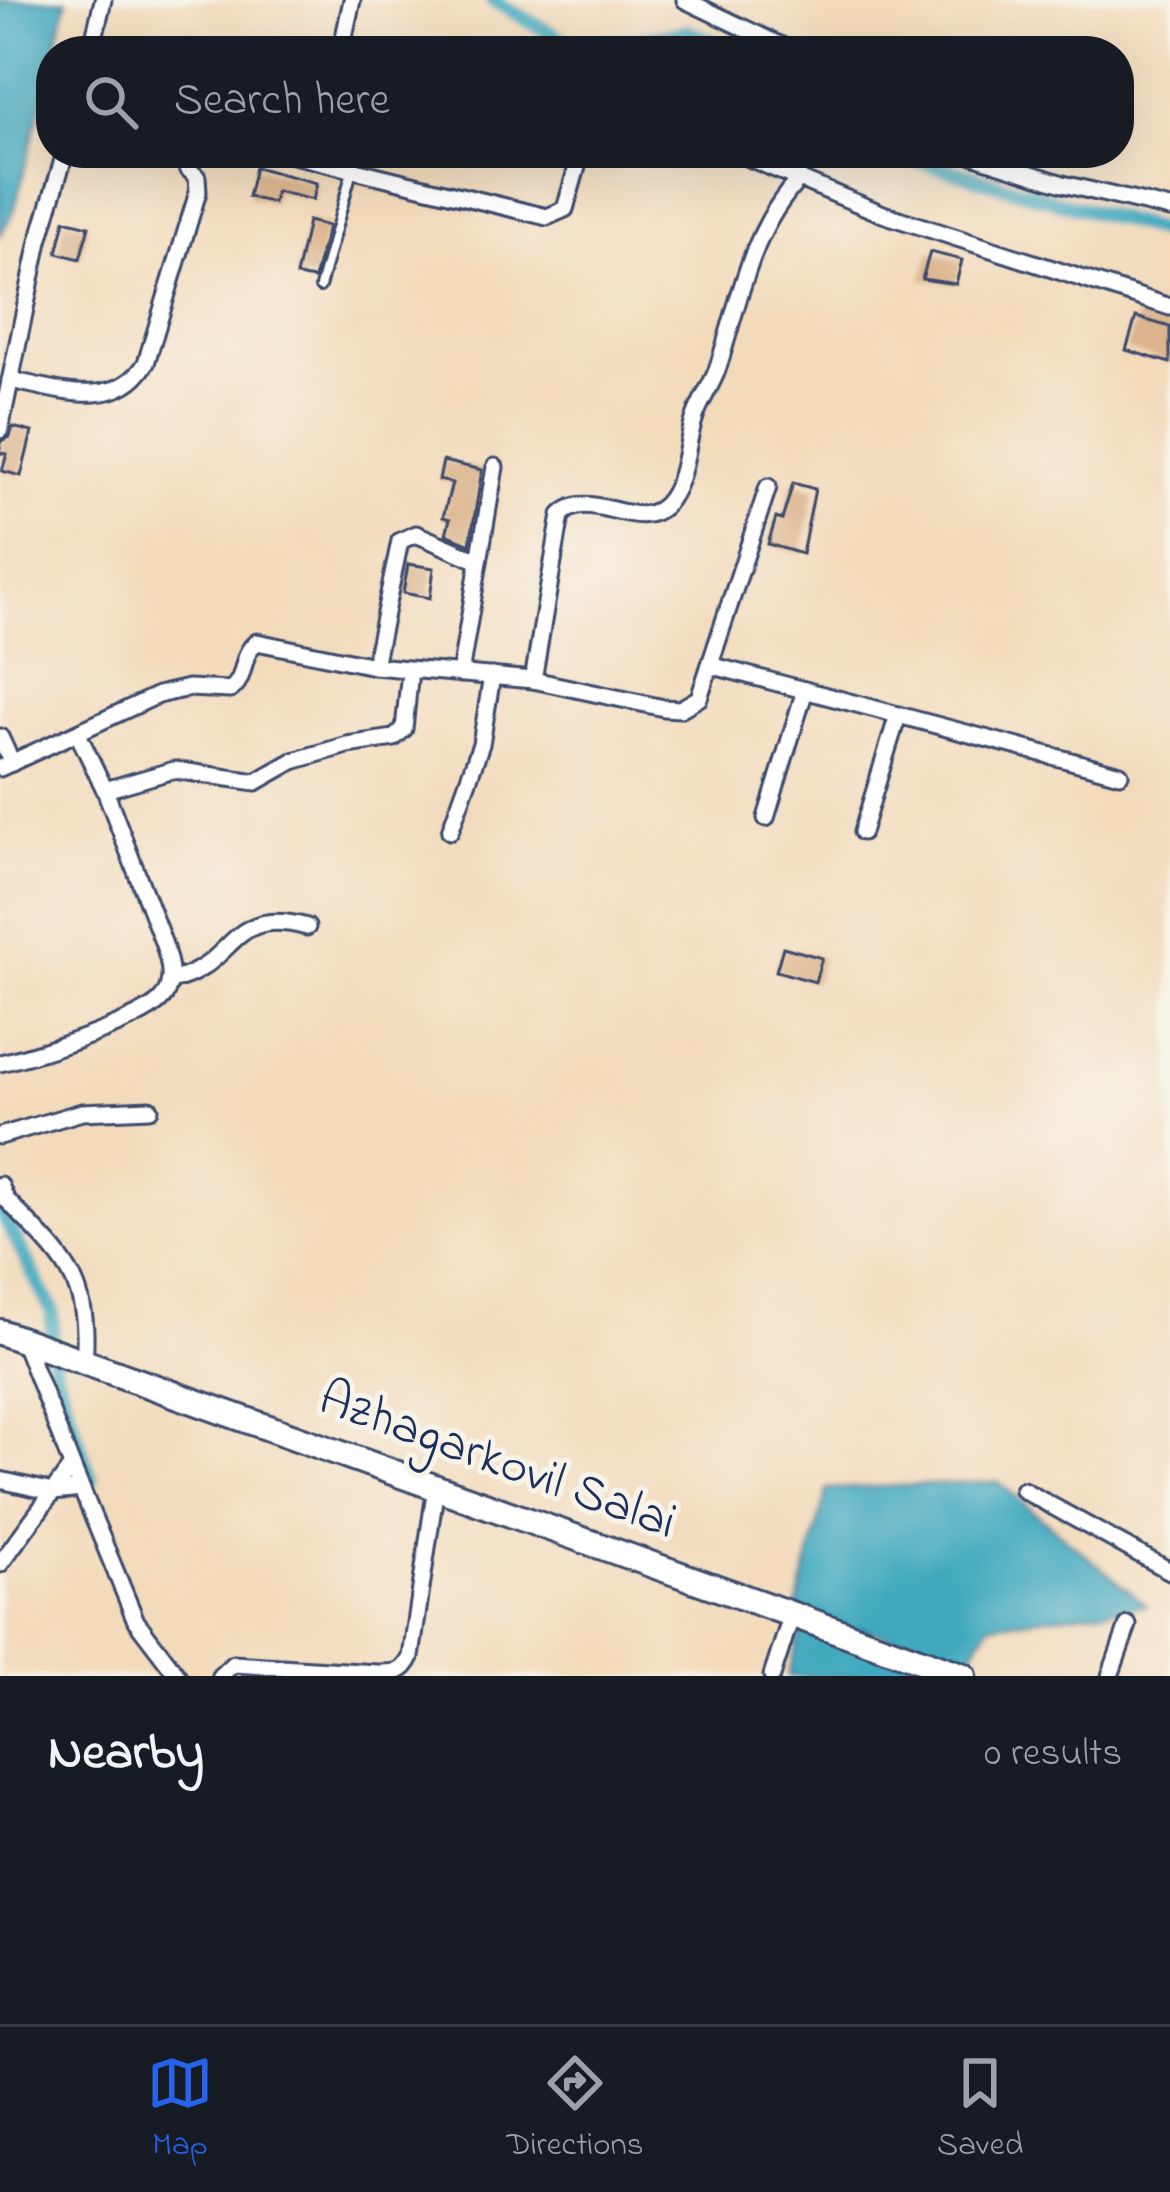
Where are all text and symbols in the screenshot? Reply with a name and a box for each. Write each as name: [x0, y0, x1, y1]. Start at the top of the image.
search box: [36, 36, 1134, 168]
icon: search: [78, 69, 144, 135]
text: Search here: [174, 69, 390, 135]
street label: Azhagarkovil Salai: [308, 1363, 686, 1561]
text: Nearby: [48, 1717, 204, 1792]
text: 0 results: [984, 1726, 1122, 1783]
tab: Map: [147, 2050, 213, 2170]
tab: Directions: [506, 2050, 644, 2170]
tab: Saved: [937, 2050, 1023, 2170]

